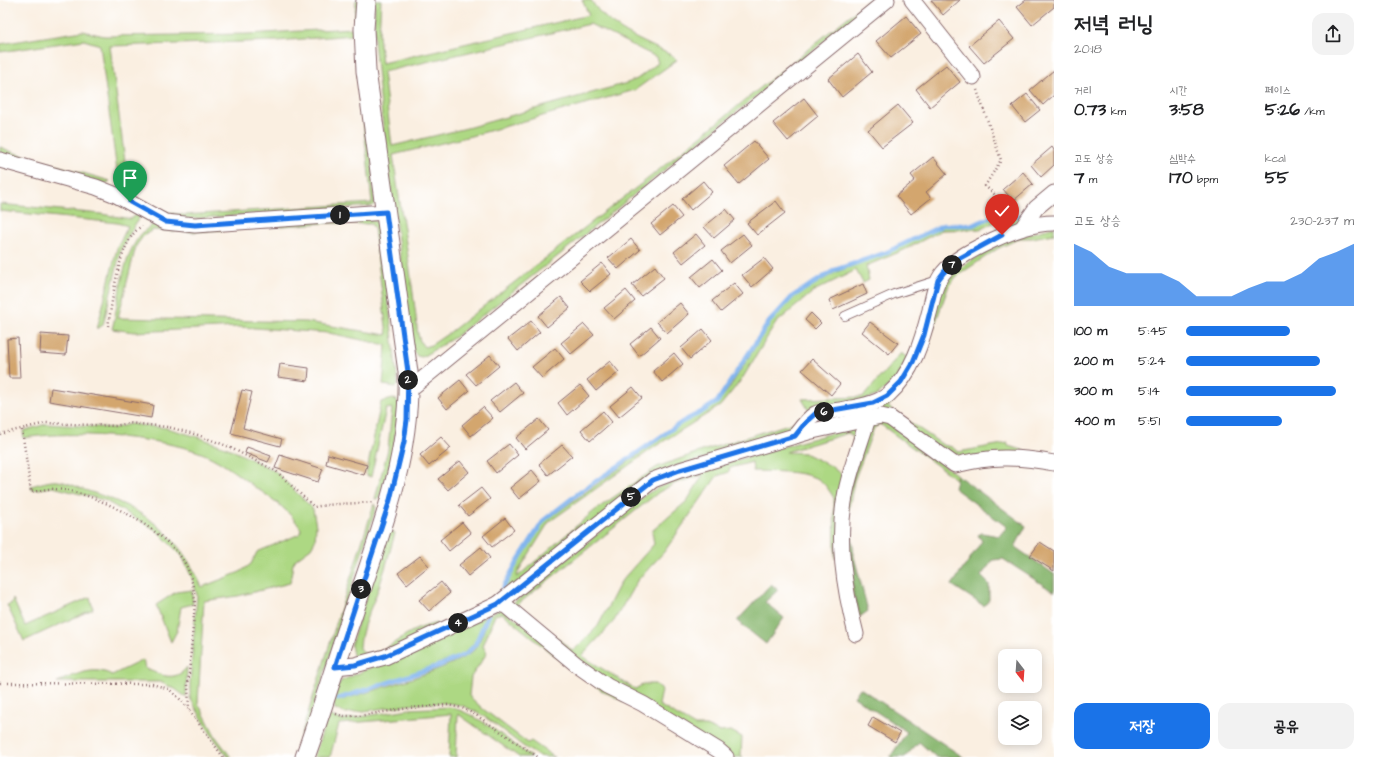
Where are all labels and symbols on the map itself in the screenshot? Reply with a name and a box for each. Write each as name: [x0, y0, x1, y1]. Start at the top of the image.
pin: [113, 161, 147, 202]
pin: [985, 194, 1019, 235]
pin: 1: [330, 205, 350, 225]
pin: 7: [942, 255, 962, 275]
pin: 2: [398, 370, 418, 390]
pin: 6: [814, 402, 834, 422]
pin: 5: [621, 487, 641, 507]
pin: 3: [351, 579, 371, 599]
pin: 4: [448, 613, 468, 633]
north arrow: [998, 649, 1042, 693]

